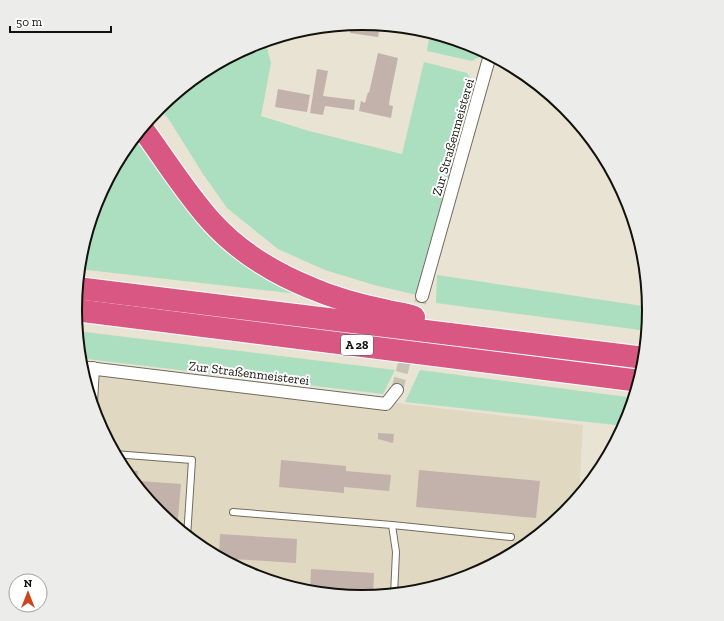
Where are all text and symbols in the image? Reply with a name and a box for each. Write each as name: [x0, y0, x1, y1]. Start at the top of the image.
scale bar: [10, 8, 111, 34]
text: 50 m: [16, 15, 43, 29]
street label: Zur Straßenmeisterei: [429, 76, 477, 197]
road number: A 28: [341, 335, 373, 355]
street label: Zur Straßenmeisterei: [188, 358, 310, 388]
north arrow: [8, 573, 48, 613]
text: N: [24, 577, 33, 590]

